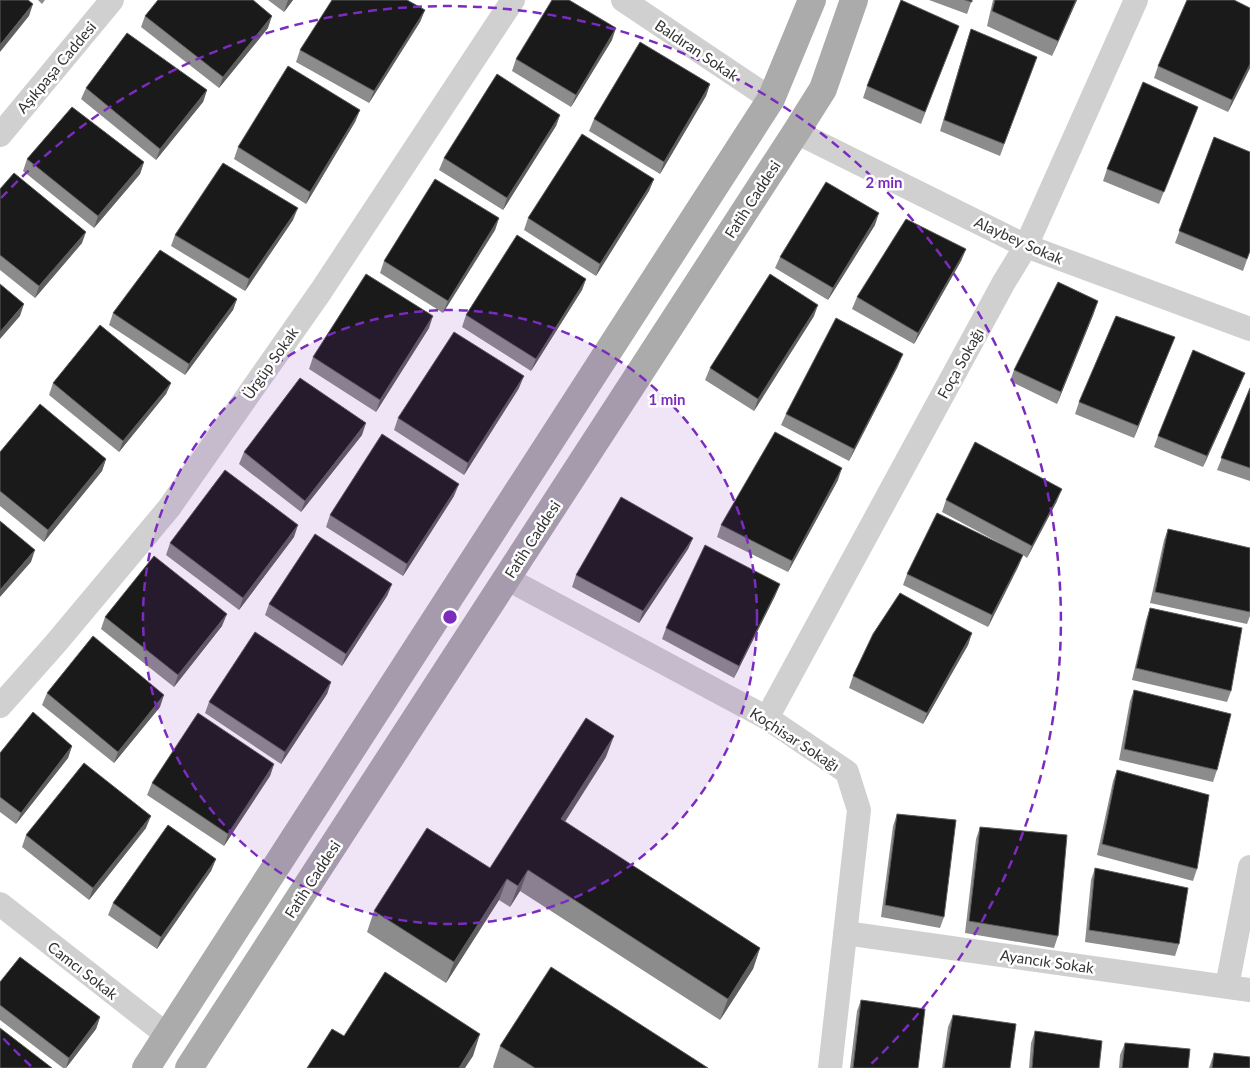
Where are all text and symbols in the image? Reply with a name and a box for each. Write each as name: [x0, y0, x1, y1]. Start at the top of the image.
street label: Baldıran Sokak: [652, 15, 742, 85]
street label: Aşıkpaşa Caddesi: [13, 18, 99, 116]
street label: Fatih Caddesi: [720, 157, 784, 241]
text: 2 min: [865, 173, 903, 191]
street label: Alaybey Sokak: [972, 212, 1067, 268]
street label: Ürgüp Sokak: [239, 323, 302, 402]
street label: Foça Sokağı: [933, 325, 987, 401]
text: 1 min: [648, 390, 686, 408]
street label: Fatih Caddesi: [500, 497, 564, 581]
centre of rings: [441, 608, 459, 626]
street label: Koçhisar Sokağı: [747, 703, 843, 775]
street label: Fatih Caddesi: [280, 837, 344, 921]
street label: Camcı Sokak: [44, 937, 122, 1003]
street label: Ayancık Sokak: [999, 946, 1095, 977]

